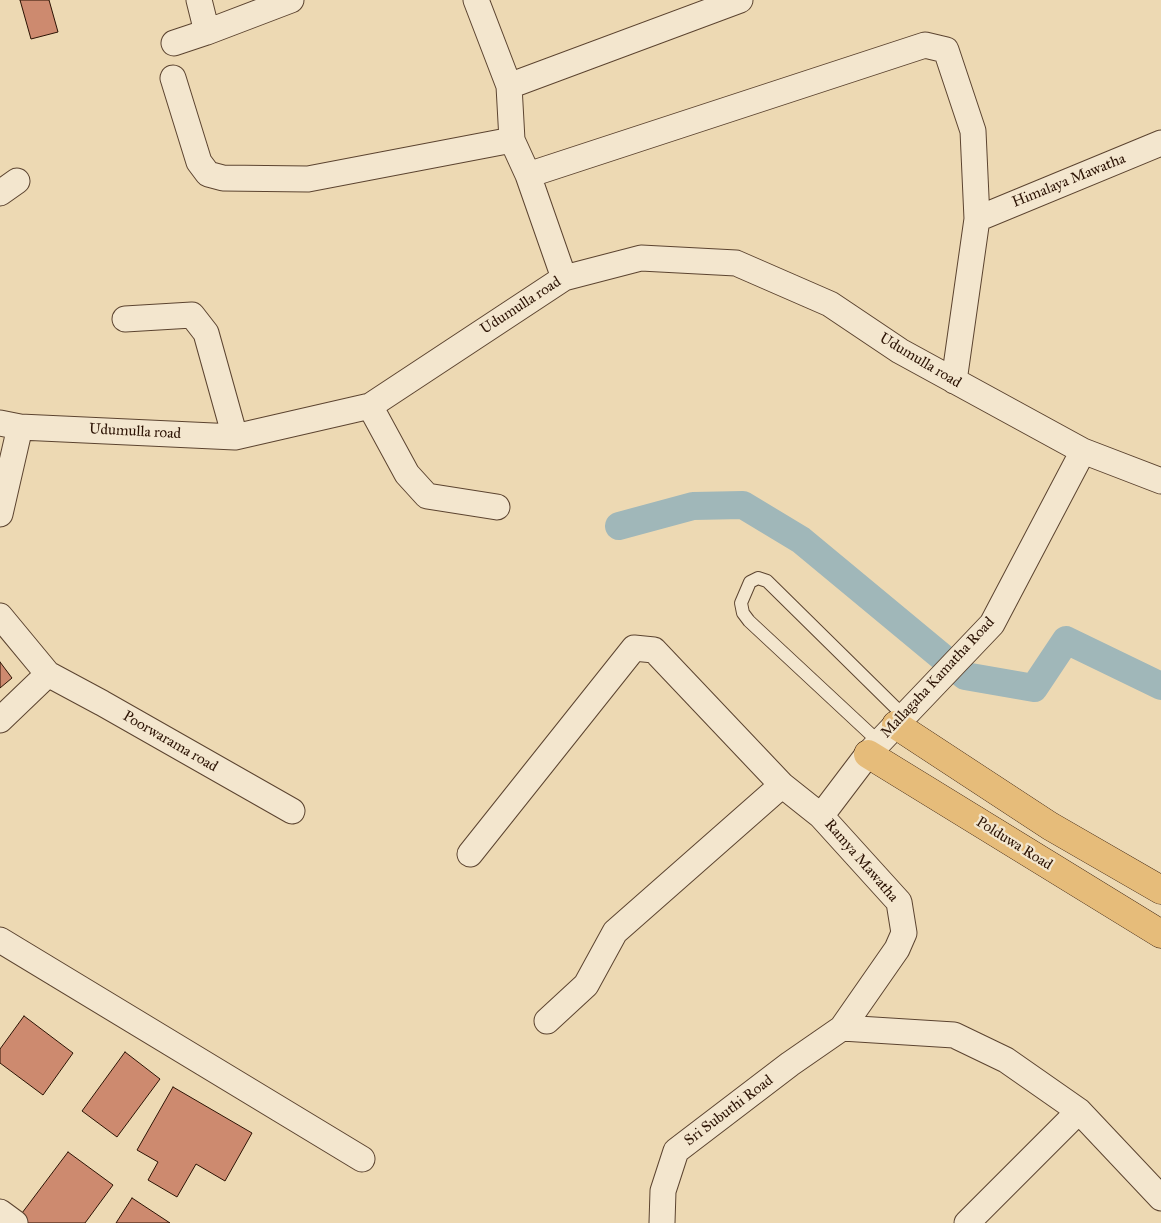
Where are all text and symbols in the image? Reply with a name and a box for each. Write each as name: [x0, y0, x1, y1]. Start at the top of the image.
street label: Himalaya Mawatha: [1010, 150, 1128, 212]
street label: Udumulla road: [477, 273, 565, 339]
street label: Udumulla road: [876, 330, 964, 392]
street label: Udumulla road: [88, 421, 182, 443]
street label: Mallagaha Kamatha Road: [877, 614, 999, 742]
street label: Poorwarama road: [119, 708, 221, 776]
street label: Polduwa Road: [973, 813, 1055, 875]
street label: Ramya Mawatha: [820, 816, 902, 906]
street label: Sri Subuthi Road: [681, 1072, 777, 1150]

